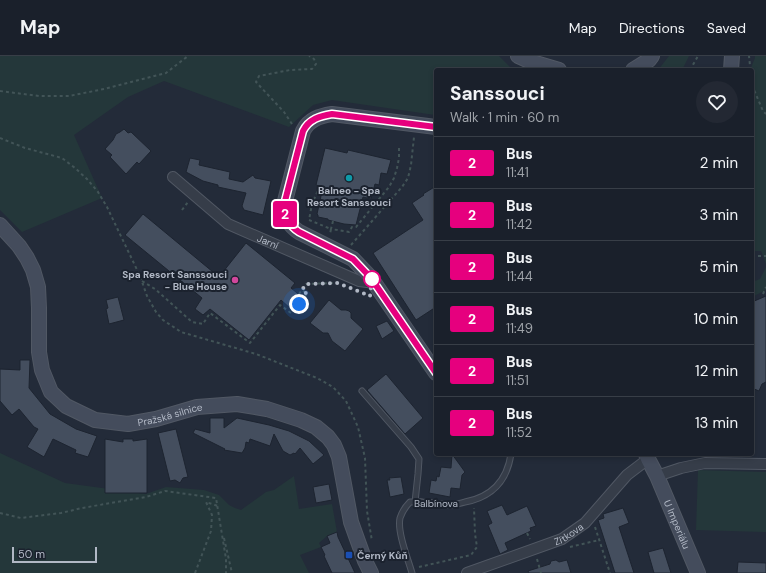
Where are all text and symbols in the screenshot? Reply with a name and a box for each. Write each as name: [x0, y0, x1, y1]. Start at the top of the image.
text: Map: [20, 15, 60, 40]
text: Map: [569, 19, 597, 37]
text: Directions: [619, 19, 685, 37]
text: Saved: [707, 19, 746, 37]
text: Sanssouci: [450, 81, 545, 106]
button: heart: [696, 81, 738, 123]
text: Walk · 1 min · 60 m: [450, 109, 559, 126]
text: Bus: [506, 144, 533, 164]
text: 2 min: [700, 153, 738, 173]
text: 2: [468, 154, 476, 172]
text: 11:41: [506, 164, 529, 181]
marker: Balneo - Spa Resort Sanssouci: [344, 173, 354, 183]
place label: Balneo - Spa Resort Sanssouci: [307, 184, 391, 209]
text: Bus: [506, 196, 533, 216]
line badge: 2: [272, 201, 298, 227]
text: 2: [281, 205, 289, 223]
text: 3 min: [700, 205, 738, 225]
text: 2: [468, 206, 476, 224]
text: 11:42: [506, 216, 532, 233]
street label: Jarní: [255, 231, 281, 253]
text: Bus: [506, 248, 533, 268]
text: 5 min: [699, 257, 738, 277]
text: 2: [468, 258, 476, 276]
place label: Spa Resort Sanssouci - Blue House: [122, 268, 227, 293]
text: 11:44: [506, 268, 533, 285]
unlabelled marker: [363, 270, 381, 288]
marker: Spa Resort Sanssouci - Blue House: [230, 275, 240, 285]
your location: [289, 294, 309, 314]
text: Bus: [506, 300, 533, 320]
text: 10 min: [693, 309, 738, 329]
text: 2: [468, 310, 476, 328]
text: 11:49: [506, 320, 533, 337]
text: Bus: [506, 352, 533, 372]
text: 12 min: [695, 361, 738, 381]
text: 2: [468, 362, 476, 380]
text: 11:51: [506, 372, 529, 389]
street label: Pražská silnice: [136, 401, 203, 429]
text: Bus: [506, 404, 533, 424]
text: 13 min: [695, 413, 738, 433]
text: 2: [468, 414, 476, 432]
text: 11:52: [506, 424, 532, 441]
street label: Balbínova: [414, 497, 458, 510]
street label: U Imperiálu: [661, 498, 693, 551]
street label: Zítkova: [552, 520, 586, 548]
scale bar: [12, 545, 97, 564]
text: 50 m: [18, 547, 45, 561]
place label: Černý Kůň: [357, 549, 408, 562]
marker: Černý Kůň: [344, 550, 354, 560]

